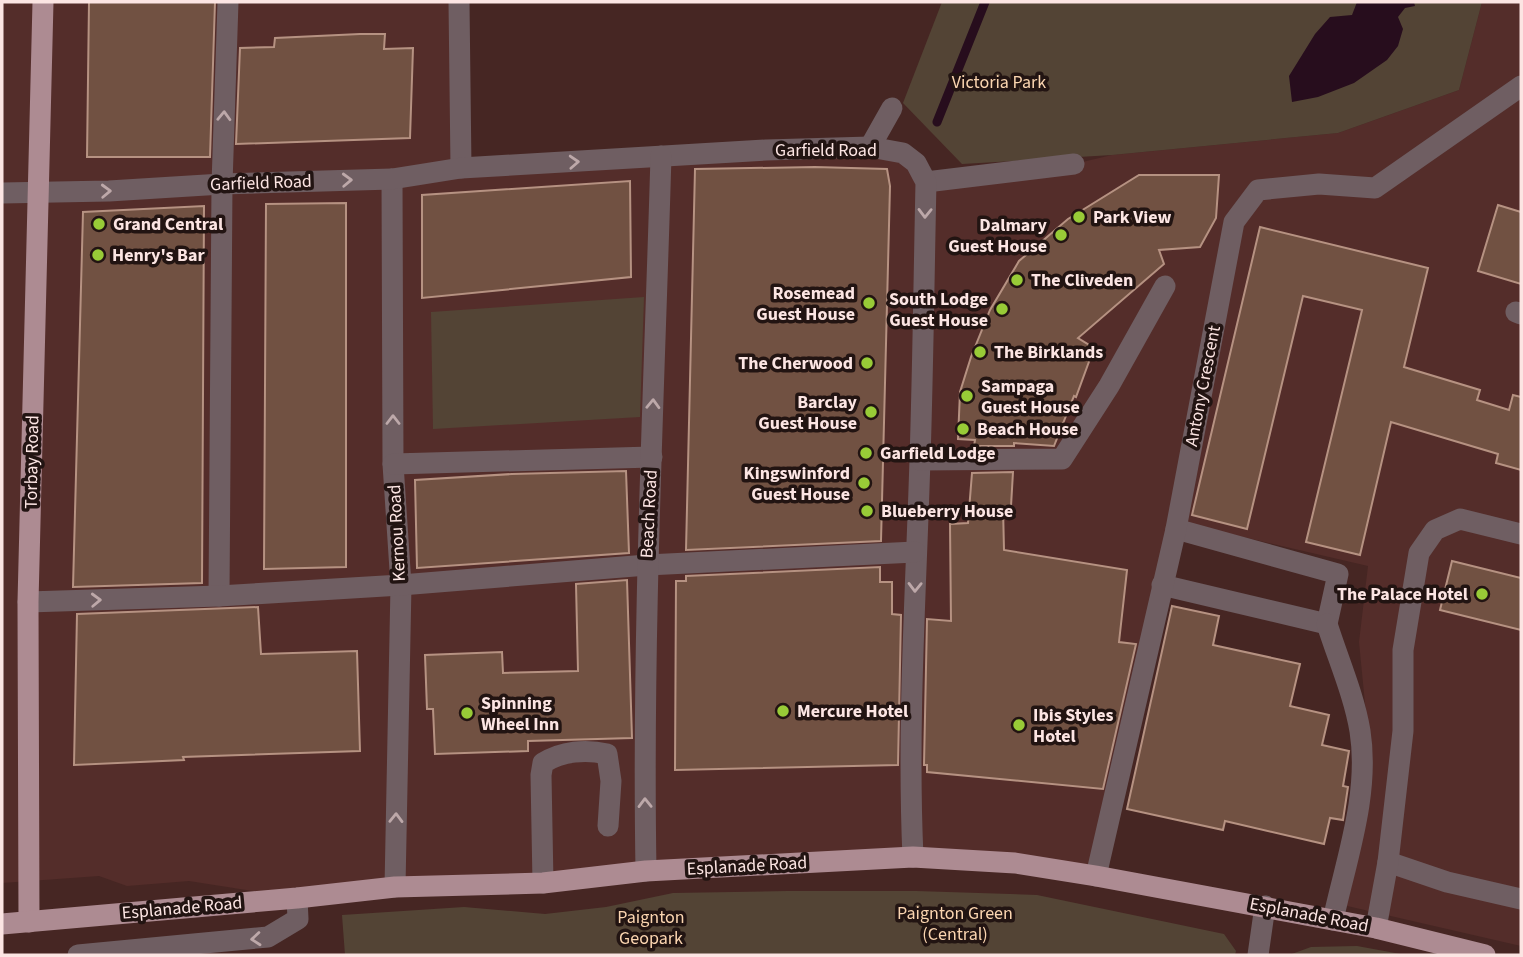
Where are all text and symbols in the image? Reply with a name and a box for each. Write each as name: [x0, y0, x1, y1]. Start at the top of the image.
park label: Victoria Park: [952, 70, 1046, 95]
one-way arrow: [217, 110, 232, 121]
street label: Garfield Road: [775, 138, 877, 163]
one-way arrow: [569, 154, 580, 169]
street label: Garfield Road: [210, 169, 312, 197]
one-way arrow: [342, 173, 353, 188]
one-way arrow: [101, 183, 112, 198]
place label: Park View: [1093, 205, 1171, 230]
one-way arrow: [917, 208, 933, 219]
marker: Park View: [1071, 209, 1087, 225]
place label: Grand Central: [113, 212, 223, 237]
place label: Dalmary Guest House: [948, 213, 1048, 259]
marker: Grand Central: [91, 216, 107, 232]
marker: Dalmary Guest House: [1053, 227, 1069, 243]
place label: Henry's Bar: [112, 243, 205, 268]
marker: Henry's Bar: [90, 247, 106, 263]
place label: The Cliveden: [1031, 268, 1133, 293]
marker: The Cliveden: [1009, 272, 1025, 288]
place label: Rosemead Guest House: [756, 281, 855, 327]
place label: South Lodge Guest House: [889, 287, 988, 333]
marker: Rosemead Guest House: [861, 295, 877, 311]
marker: South Lodge Guest House: [994, 301, 1010, 317]
street label: Antony Crescent: [1179, 323, 1227, 449]
place label: The Birklands: [994, 340, 1103, 365]
marker: The Birklands: [972, 344, 988, 360]
place label: The Cherwood: [738, 351, 853, 376]
marker: The Cherwood: [859, 355, 875, 371]
place label: Sampaga Guest House: [981, 374, 1080, 420]
marker: Sampaga Guest House: [959, 388, 975, 404]
place label: Barclay Guest House: [758, 390, 858, 436]
one-way arrow: [646, 399, 661, 410]
marker: Barclay Guest House: [863, 404, 879, 420]
one-way arrow: [385, 414, 401, 424]
street label: Torbay Road: [19, 415, 45, 509]
place label: Beach House: [977, 417, 1078, 442]
marker: Beach House: [955, 421, 971, 437]
place label: Garfield Lodge: [880, 441, 996, 466]
marker: Garfield Lodge: [858, 445, 874, 461]
place label: Kingswinford Guest House: [744, 461, 850, 507]
street label: Beach Road: [634, 469, 664, 559]
marker: Kingswinford Guest House: [856, 475, 872, 491]
street label: Kernou Road: [382, 484, 412, 582]
place label: Blueberry House: [881, 499, 1013, 524]
marker: Blueberry House: [859, 503, 875, 519]
one-way arrow: [907, 582, 922, 593]
place label: The Palace Hotel: [1337, 582, 1468, 607]
marker: The Palace Hotel: [1474, 586, 1490, 602]
one-way arrow: [92, 592, 102, 608]
place label: Spinning Wheel Inn: [481, 691, 559, 737]
place label: Mercure Hotel: [797, 699, 908, 724]
marker: Mercure Hotel: [775, 703, 791, 719]
place label: Ibis Styles Hotel: [1033, 703, 1114, 749]
marker: Spinning Wheel Inn: [459, 705, 475, 721]
marker: Ibis Styles Hotel: [1011, 717, 1027, 733]
one-way arrow: [637, 797, 653, 808]
one-way arrow: [388, 813, 404, 823]
street label: Esplanade Road: [686, 850, 808, 882]
street label: Esplanade Road: [121, 890, 243, 926]
street label: Esplanade Road: [1247, 891, 1371, 939]
park label: Paignton Green (Central): [897, 901, 1013, 947]
park label: Paignton Geopark: [617, 905, 685, 951]
one-way arrow: [250, 931, 262, 946]

